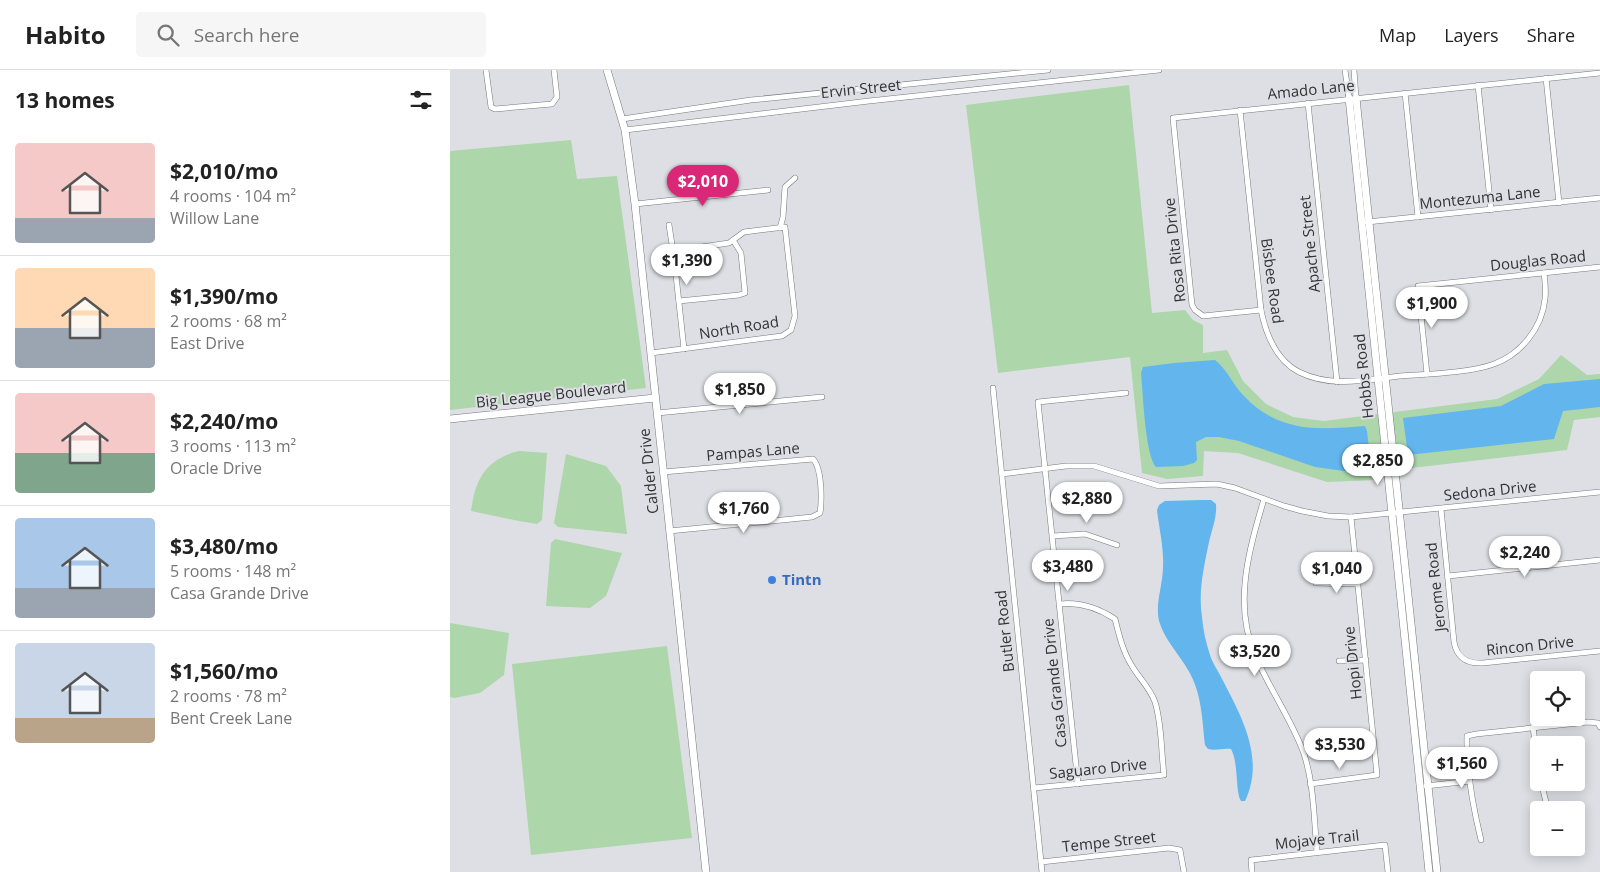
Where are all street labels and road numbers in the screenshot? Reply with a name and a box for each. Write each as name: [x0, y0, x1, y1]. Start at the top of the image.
street label: Ervin Street: [820, 74, 902, 102]
street label: Amado Lane: [1266, 74, 1355, 104]
street label: Montezuma Lane: [1418, 181, 1541, 213]
street label: Apache Street: [1294, 195, 1324, 294]
street label: Rosa Rita Drive: [1159, 197, 1189, 303]
street label: Bisbee Road: [1257, 237, 1289, 325]
street label: Douglas Road: [1489, 245, 1587, 275]
street label: North Road: [697, 311, 780, 343]
street label: Hobbs Road: [1349, 333, 1377, 420]
street label: Big League Boulevard: [475, 376, 627, 412]
street label: Calder Drive: [634, 427, 662, 515]
street label: Pampas Lane: [705, 437, 800, 465]
street label: Sedona Drive: [1443, 475, 1537, 505]
street label: Jerome Road: [1420, 542, 1450, 635]
street label: Butler Road: [990, 589, 1018, 673]
street label: Casa Grande Drive: [1037, 617, 1071, 749]
street label: Hopi Drive: [1338, 625, 1366, 701]
street label: Rincon Drive: [1485, 630, 1575, 660]
street label: Saguaro Drive: [1048, 753, 1148, 783]
street label: Mojave Trail: [1274, 825, 1360, 853]
street label: Tempe Street: [1061, 826, 1157, 856]

